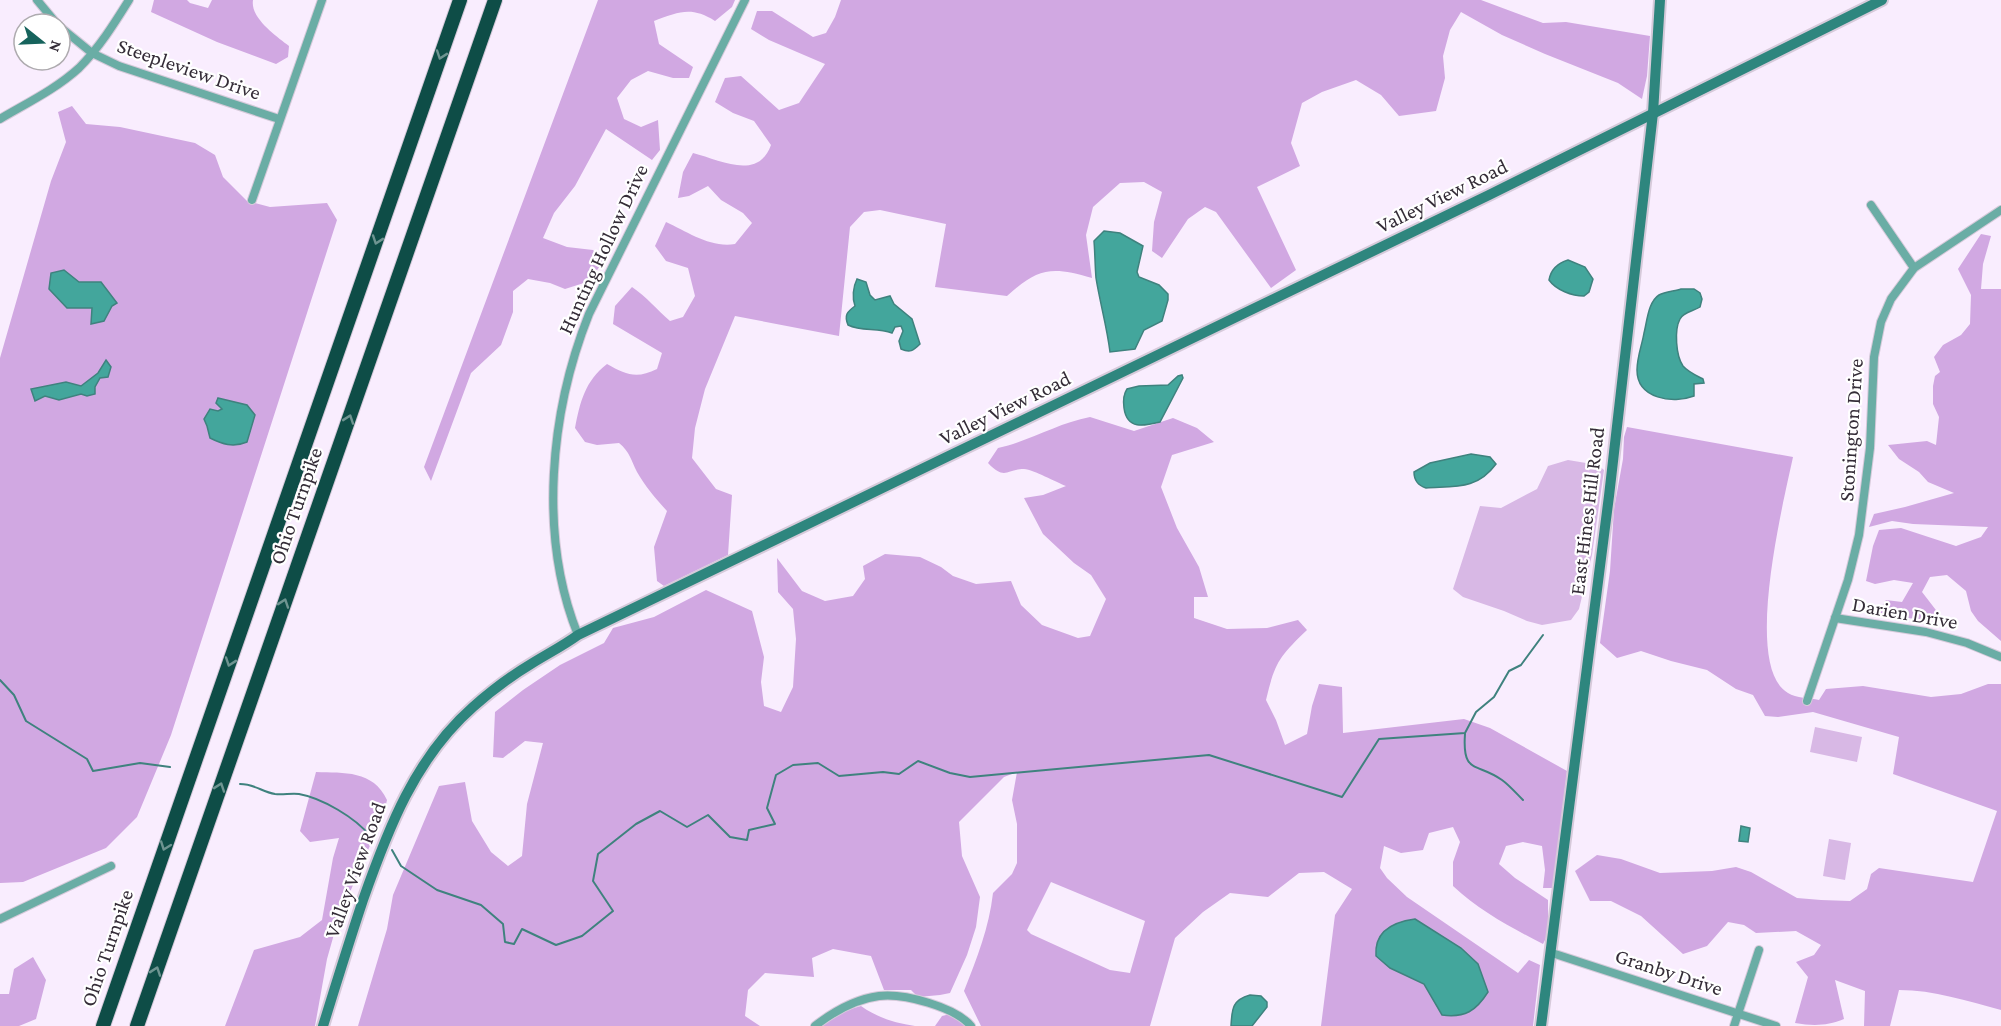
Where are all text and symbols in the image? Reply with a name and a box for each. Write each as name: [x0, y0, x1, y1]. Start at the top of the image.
north arrow: [12, 12, 72, 72]
street label: Steepleview Drive: [114, 33, 264, 105]
text: N: [46, 39, 66, 54]
one-way arrow: [435, 49, 448, 60]
street label: Valley View Road: [1373, 154, 1511, 238]
street label: Hunting Hollow Drive: [553, 160, 653, 338]
one-way arrow: [371, 234, 384, 244]
street label: Stonington Drive: [1834, 358, 1868, 502]
street label: Valley View Road: [936, 366, 1074, 450]
one-way arrow: [341, 414, 354, 424]
street label: East Hines Hill Road: [1565, 426, 1609, 596]
street label: Ohio Turnpike: [265, 444, 327, 568]
street label: Darien Drive: [1850, 592, 1960, 634]
one-way arrow: [277, 598, 290, 609]
one-way arrow: [224, 656, 237, 667]
one-way arrow: [213, 782, 226, 793]
street label: Valley View Road: [319, 799, 391, 941]
one-way arrow: [160, 840, 173, 851]
street label: Ohio Turnpike: [76, 886, 138, 1010]
street label: Granby Drive: [1612, 943, 1726, 1001]
one-way arrow: [148, 966, 161, 977]

